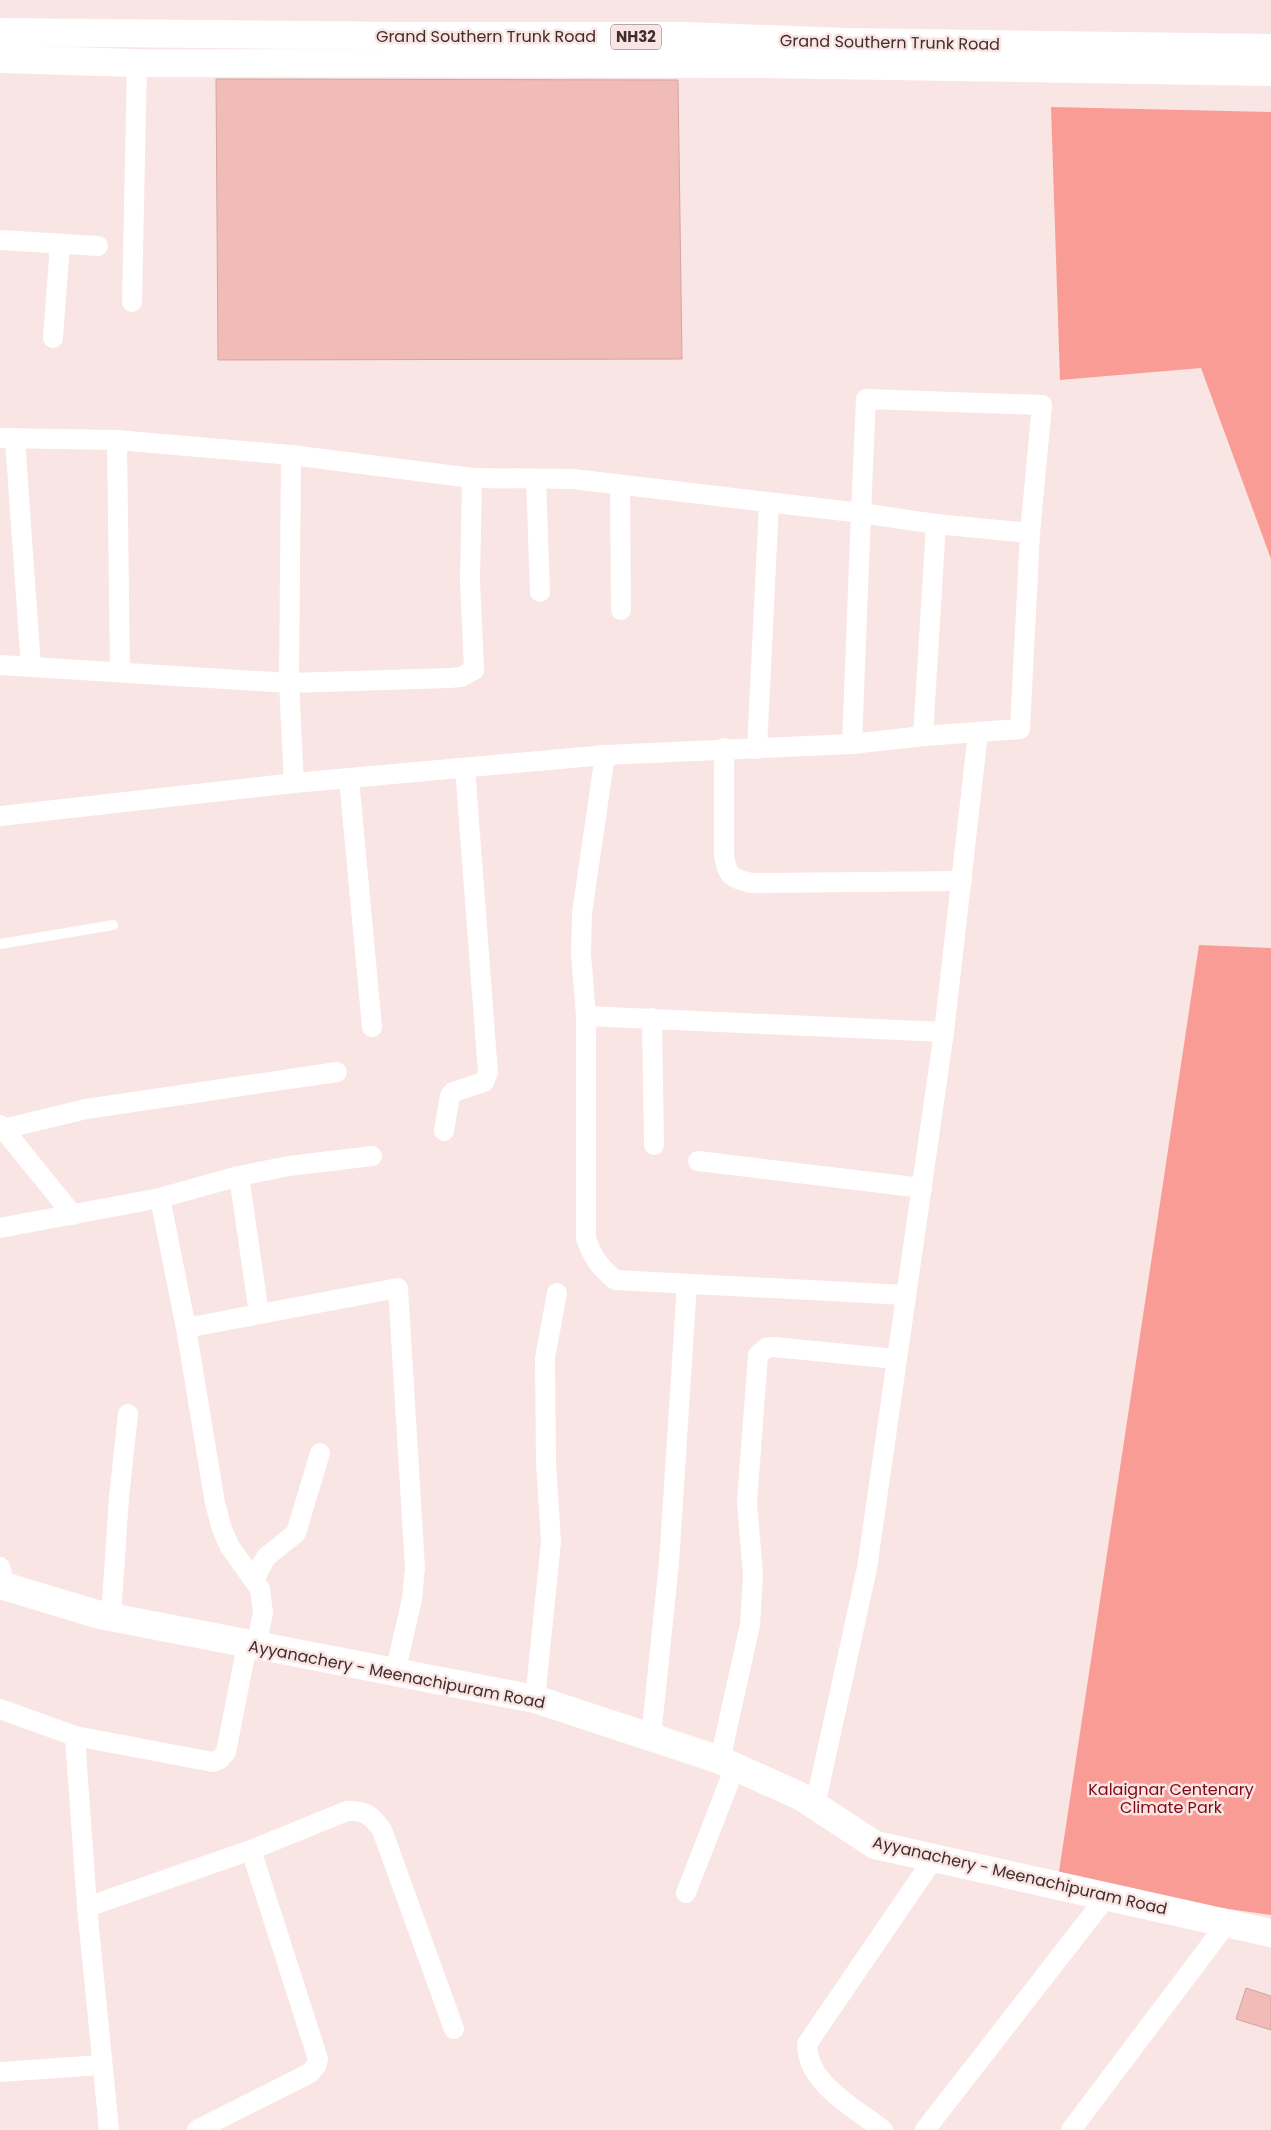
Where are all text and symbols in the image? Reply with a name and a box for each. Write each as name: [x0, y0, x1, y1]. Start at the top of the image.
road number: NH32: [611, 24, 661, 50]
street label: Grand Southern Trunk Road: [376, 25, 596, 48]
street label: Grand Southern Trunk Road: [780, 29, 1000, 56]
street label: Ayyanachery - Meenachipuram Road: [247, 1634, 547, 1715]
park label: Kalaignar Centenary Climate Park: [1088, 1778, 1254, 1819]
street label: Ayyanachery - Meenachipuram Road: [870, 1830, 1169, 1921]

